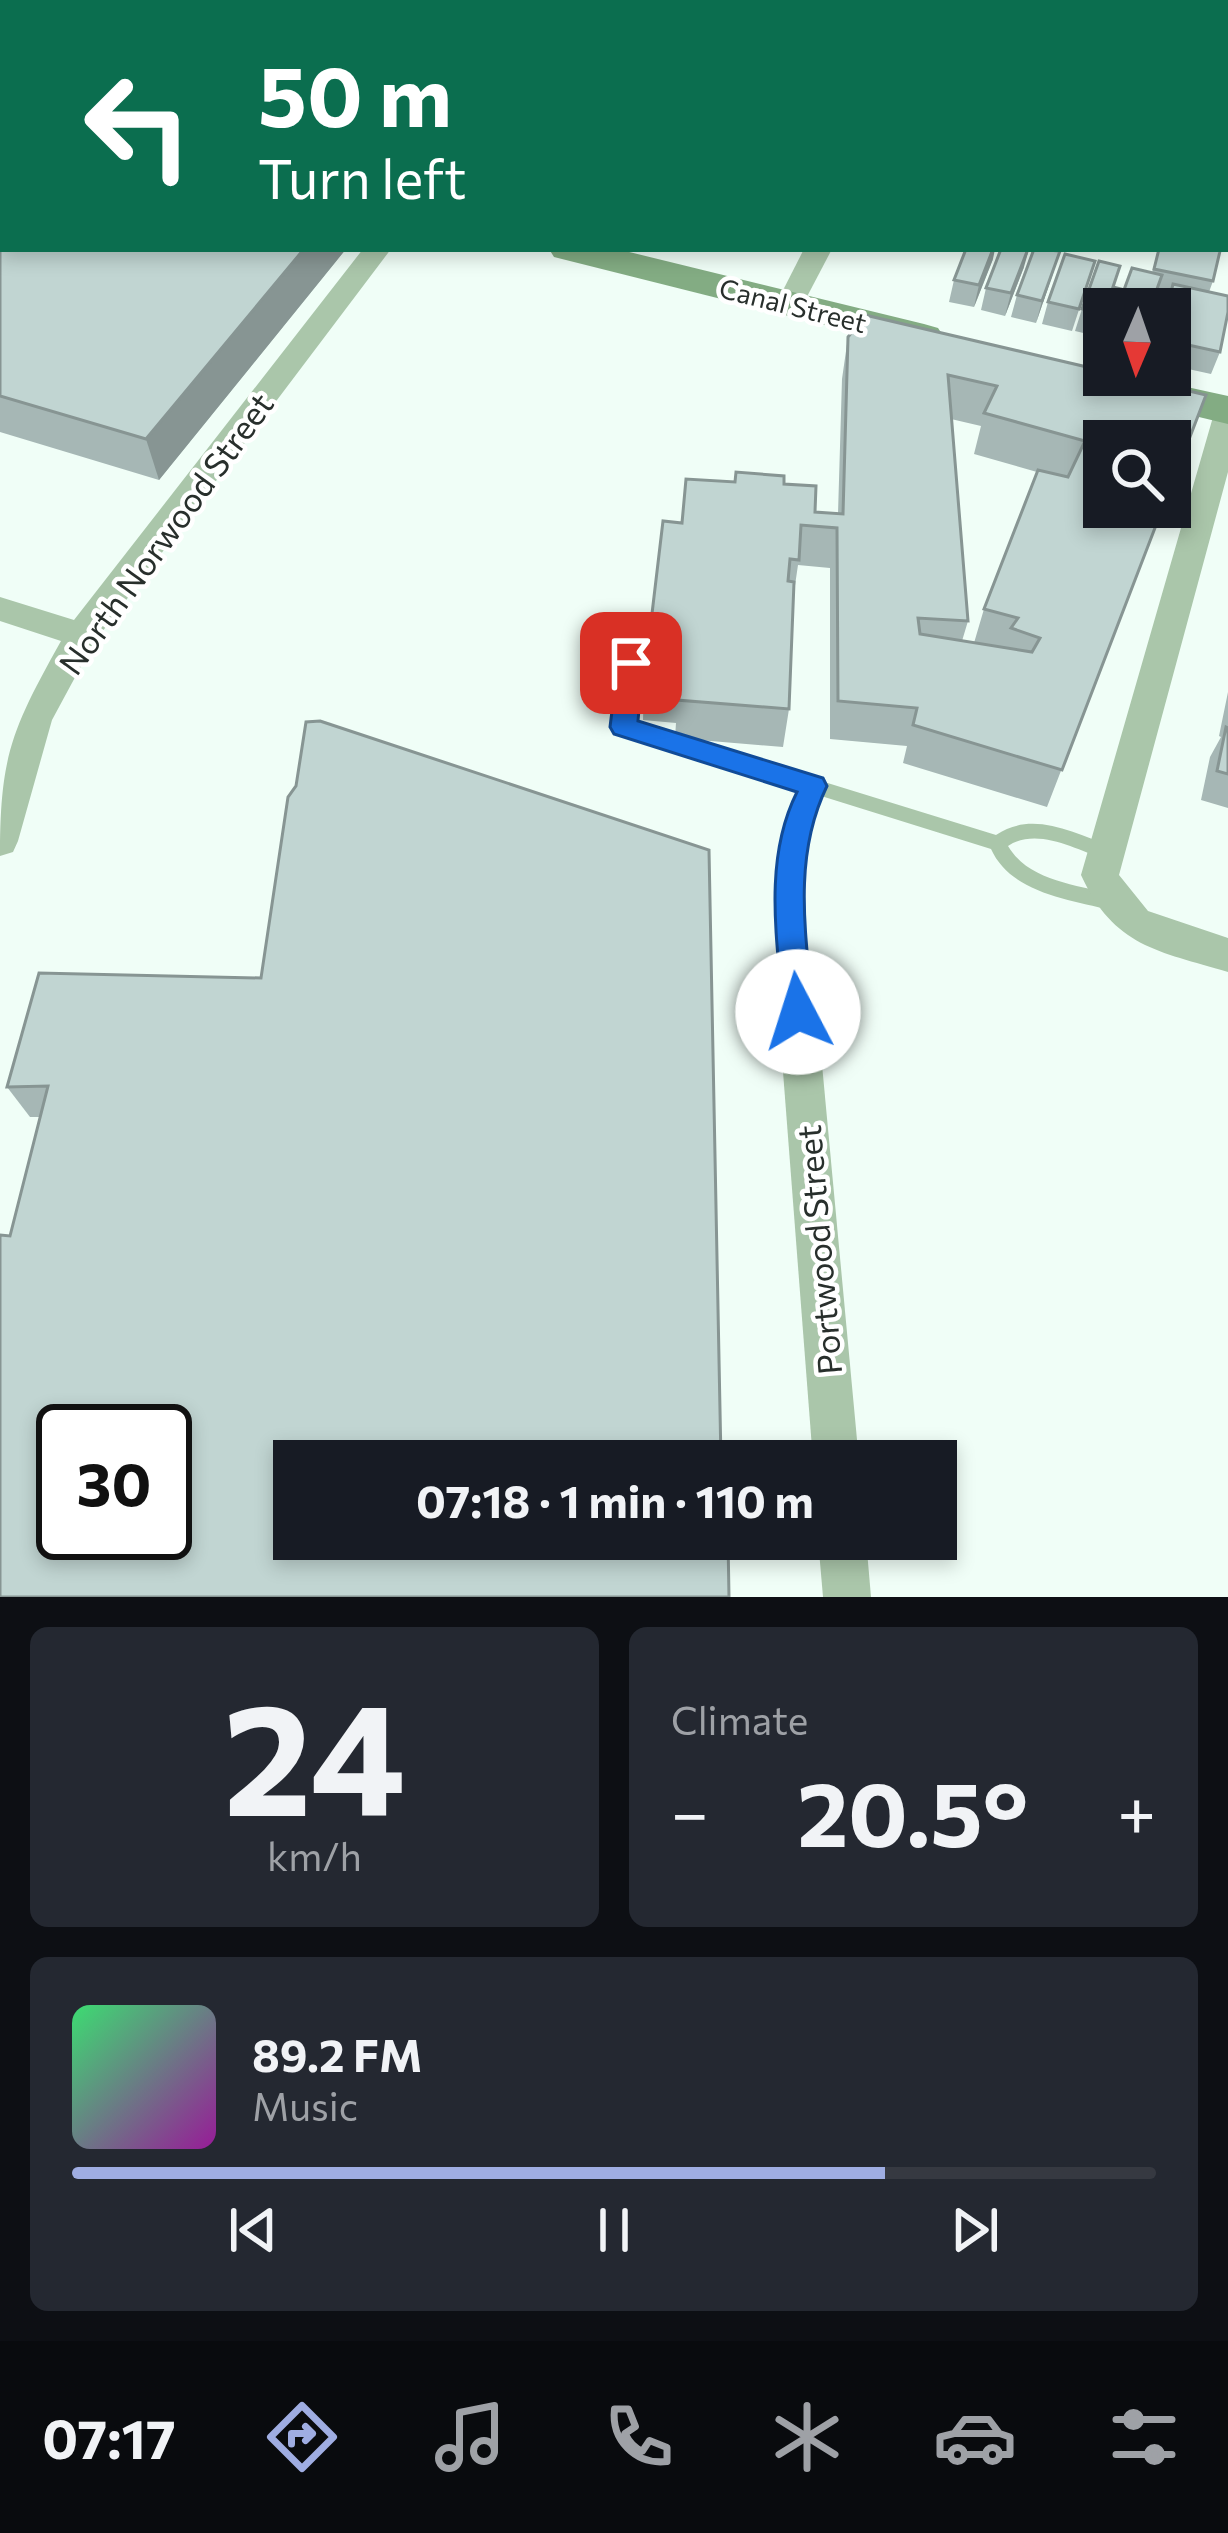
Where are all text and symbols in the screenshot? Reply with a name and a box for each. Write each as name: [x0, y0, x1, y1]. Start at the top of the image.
text: 50 m: [258, 42, 452, 144]
icon: left: [60, 48, 216, 204]
text: Turn left: [258, 144, 466, 210]
street label: Canal Street: [716, 271, 870, 339]
north arrow: [1083, 288, 1191, 396]
map controls: [1083, 288, 1191, 528]
street label: North Norwood Street: [49, 384, 281, 682]
button: search: [1083, 420, 1191, 528]
pin: [580, 612, 682, 714]
icon: arrive: [598, 630, 664, 696]
position arrow: [735, 949, 861, 1075]
street label: Portwood Street: [787, 1123, 849, 1377]
speed limit sign: 30: [36, 1404, 192, 1560]
text: 07:18 · 1 min · 110 m: [416, 1472, 814, 1527]
text: 24: [223, 1657, 406, 1848]
text: Climate: [671, 1695, 808, 1743]
text: 20.5°: [797, 1755, 1028, 1866]
text: −: [671, 1770, 709, 1851]
text: +: [1117, 1770, 1156, 1851]
text: km/h: [267, 1831, 362, 1879]
text: 89.2 FM: [252, 2026, 422, 2081]
text: Music: [252, 2081, 358, 2129]
icon: previous: [220, 2197, 286, 2263]
icon: pause: [581, 2197, 647, 2263]
icon: next: [942, 2197, 1008, 2263]
icon: directions: [260, 2395, 344, 2479]
icon: music: [428, 2395, 512, 2479]
icon: phone: [597, 2395, 681, 2479]
icon: climate: [765, 2395, 849, 2479]
icon: car: [933, 2395, 1017, 2479]
icon: filters: [1102, 2395, 1186, 2479]
text: 07:17: [42, 2404, 176, 2470]

